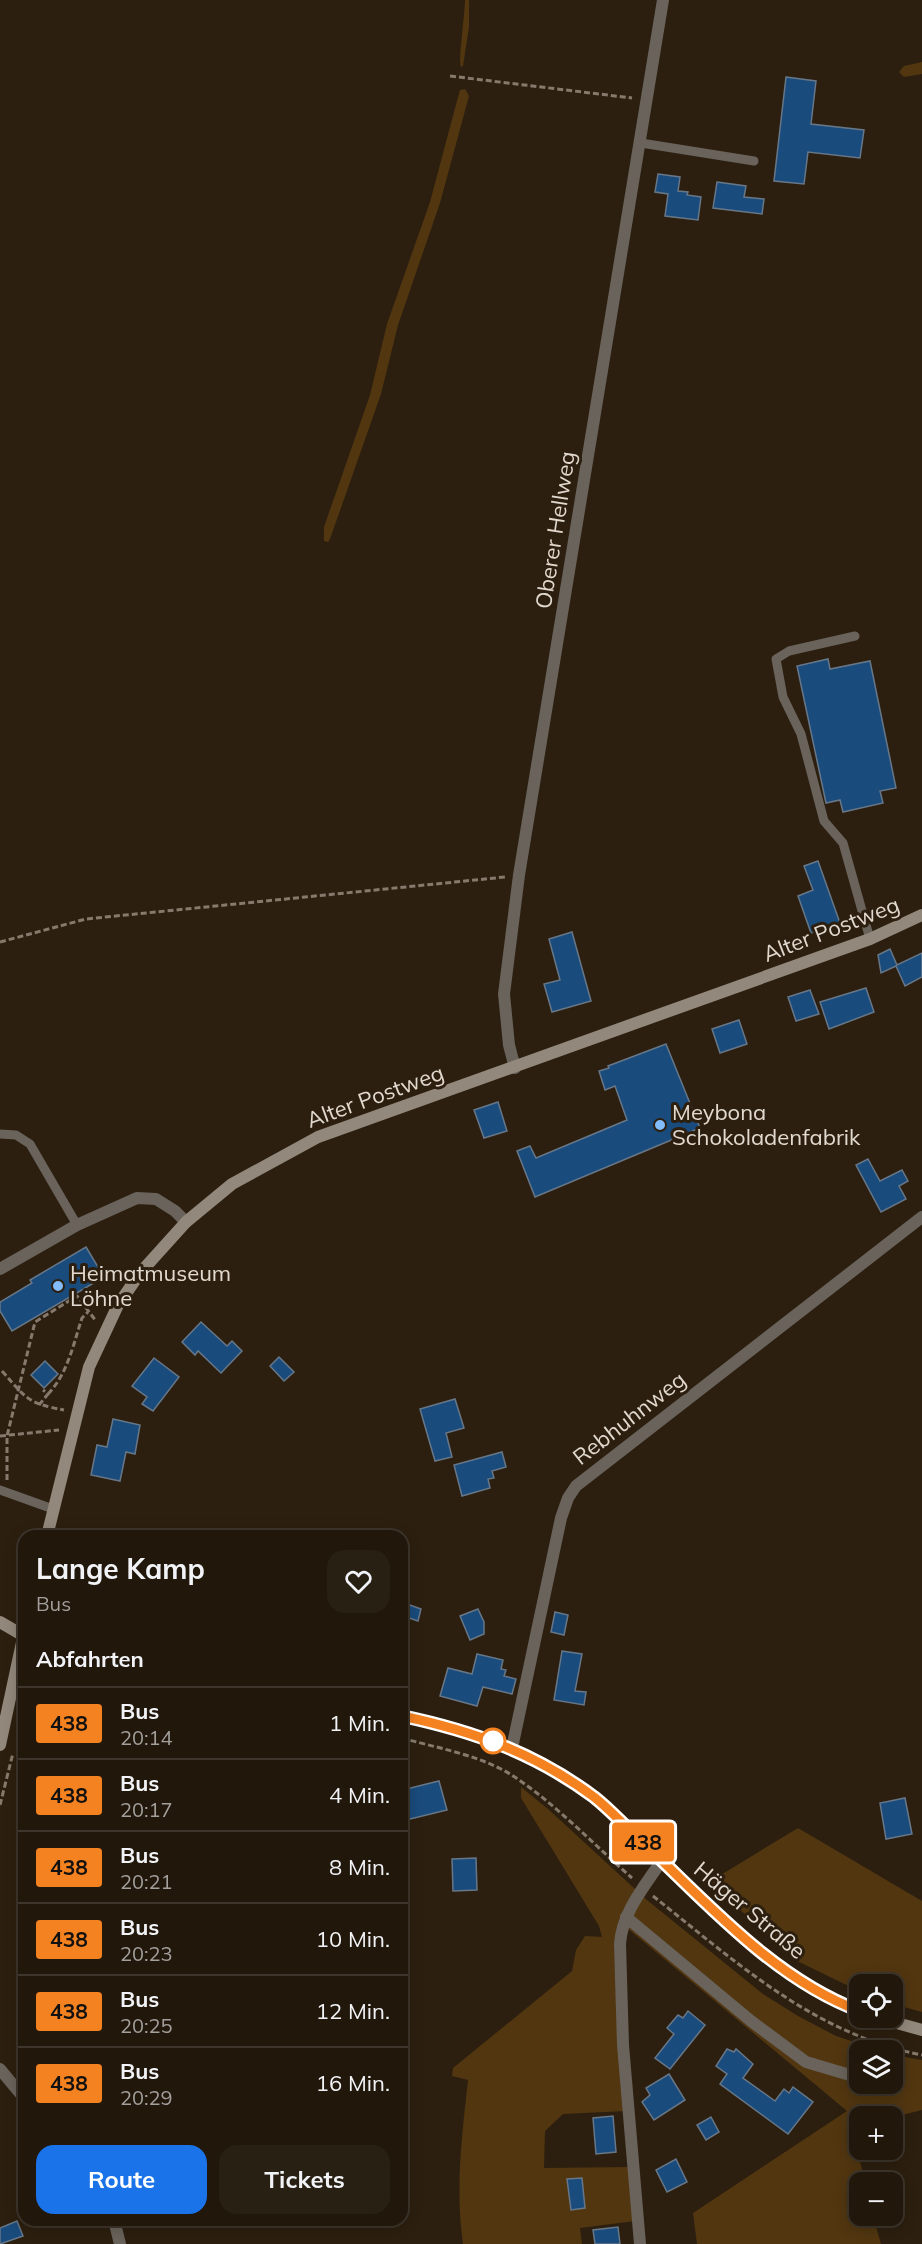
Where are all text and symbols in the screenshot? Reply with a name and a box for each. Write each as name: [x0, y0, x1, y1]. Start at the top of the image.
street label: Oberer Hellweg: [529, 449, 581, 611]
street label: Alter Postweg: [759, 890, 903, 968]
street label: Alter Postweg: [303, 1058, 447, 1134]
place label: Meybona Schokoladenfabrik: [672, 1098, 861, 1151]
marker: Meybona Schokoladenfabrik: [653, 1118, 667, 1132]
place label: Heimatmuseum Löhne: [70, 1259, 231, 1312]
marker: Heimatmuseum Löhne: [51, 1279, 65, 1293]
street label: Rebhuhnweg: [567, 1365, 691, 1471]
button: heart: [327, 1550, 390, 1613]
text: Lange Kamp: [36, 1551, 205, 1586]
text: Bus: [36, 1591, 71, 1616]
text: Abfahrten: [36, 1645, 144, 1673]
text: Bus: [120, 1697, 159, 1725]
text: 1 Min.: [329, 1709, 390, 1737]
text: 438: [50, 1710, 88, 1736]
text: 20:14: [120, 1725, 173, 1750]
unlabelled marker: [480, 1728, 506, 1754]
text: Bus: [120, 1769, 159, 1797]
text: 4 Min.: [329, 1781, 390, 1809]
text: 438: [50, 1782, 88, 1808]
text: 20:17: [120, 1797, 173, 1822]
line badge: 438: [608, 1822, 678, 1862]
text: 438: [624, 1829, 662, 1855]
text: Bus: [120, 1841, 159, 1869]
text: 8 Min.: [329, 1853, 390, 1881]
text: 438: [50, 1854, 88, 1880]
street label: Häger Straße: [688, 1855, 812, 1965]
text: 20:21: [120, 1869, 173, 1894]
text: Bus: [120, 1913, 159, 1941]
text: 10 Min.: [316, 1925, 390, 1953]
text: 438: [50, 1926, 88, 1952]
text: 20:23: [120, 1941, 173, 1966]
map controls: [849, 1974, 903, 2226]
button: locate: [849, 1974, 903, 2028]
text: Bus: [120, 1985, 159, 2013]
text: 12 Min.: [316, 1997, 390, 2025]
text: 438: [50, 1998, 88, 2024]
text: 20:25: [120, 2013, 173, 2038]
button: layers: [849, 2040, 903, 2094]
text: Bus: [120, 2057, 159, 2085]
text: 16 Min.: [316, 2069, 390, 2097]
text: 438: [50, 2070, 88, 2096]
text: 20:29: [120, 2085, 173, 2110]
button: +: [849, 2106, 903, 2160]
button: Route: [36, 2145, 207, 2214]
button: Tickets: [219, 2145, 390, 2214]
button: −: [849, 2172, 903, 2226]

